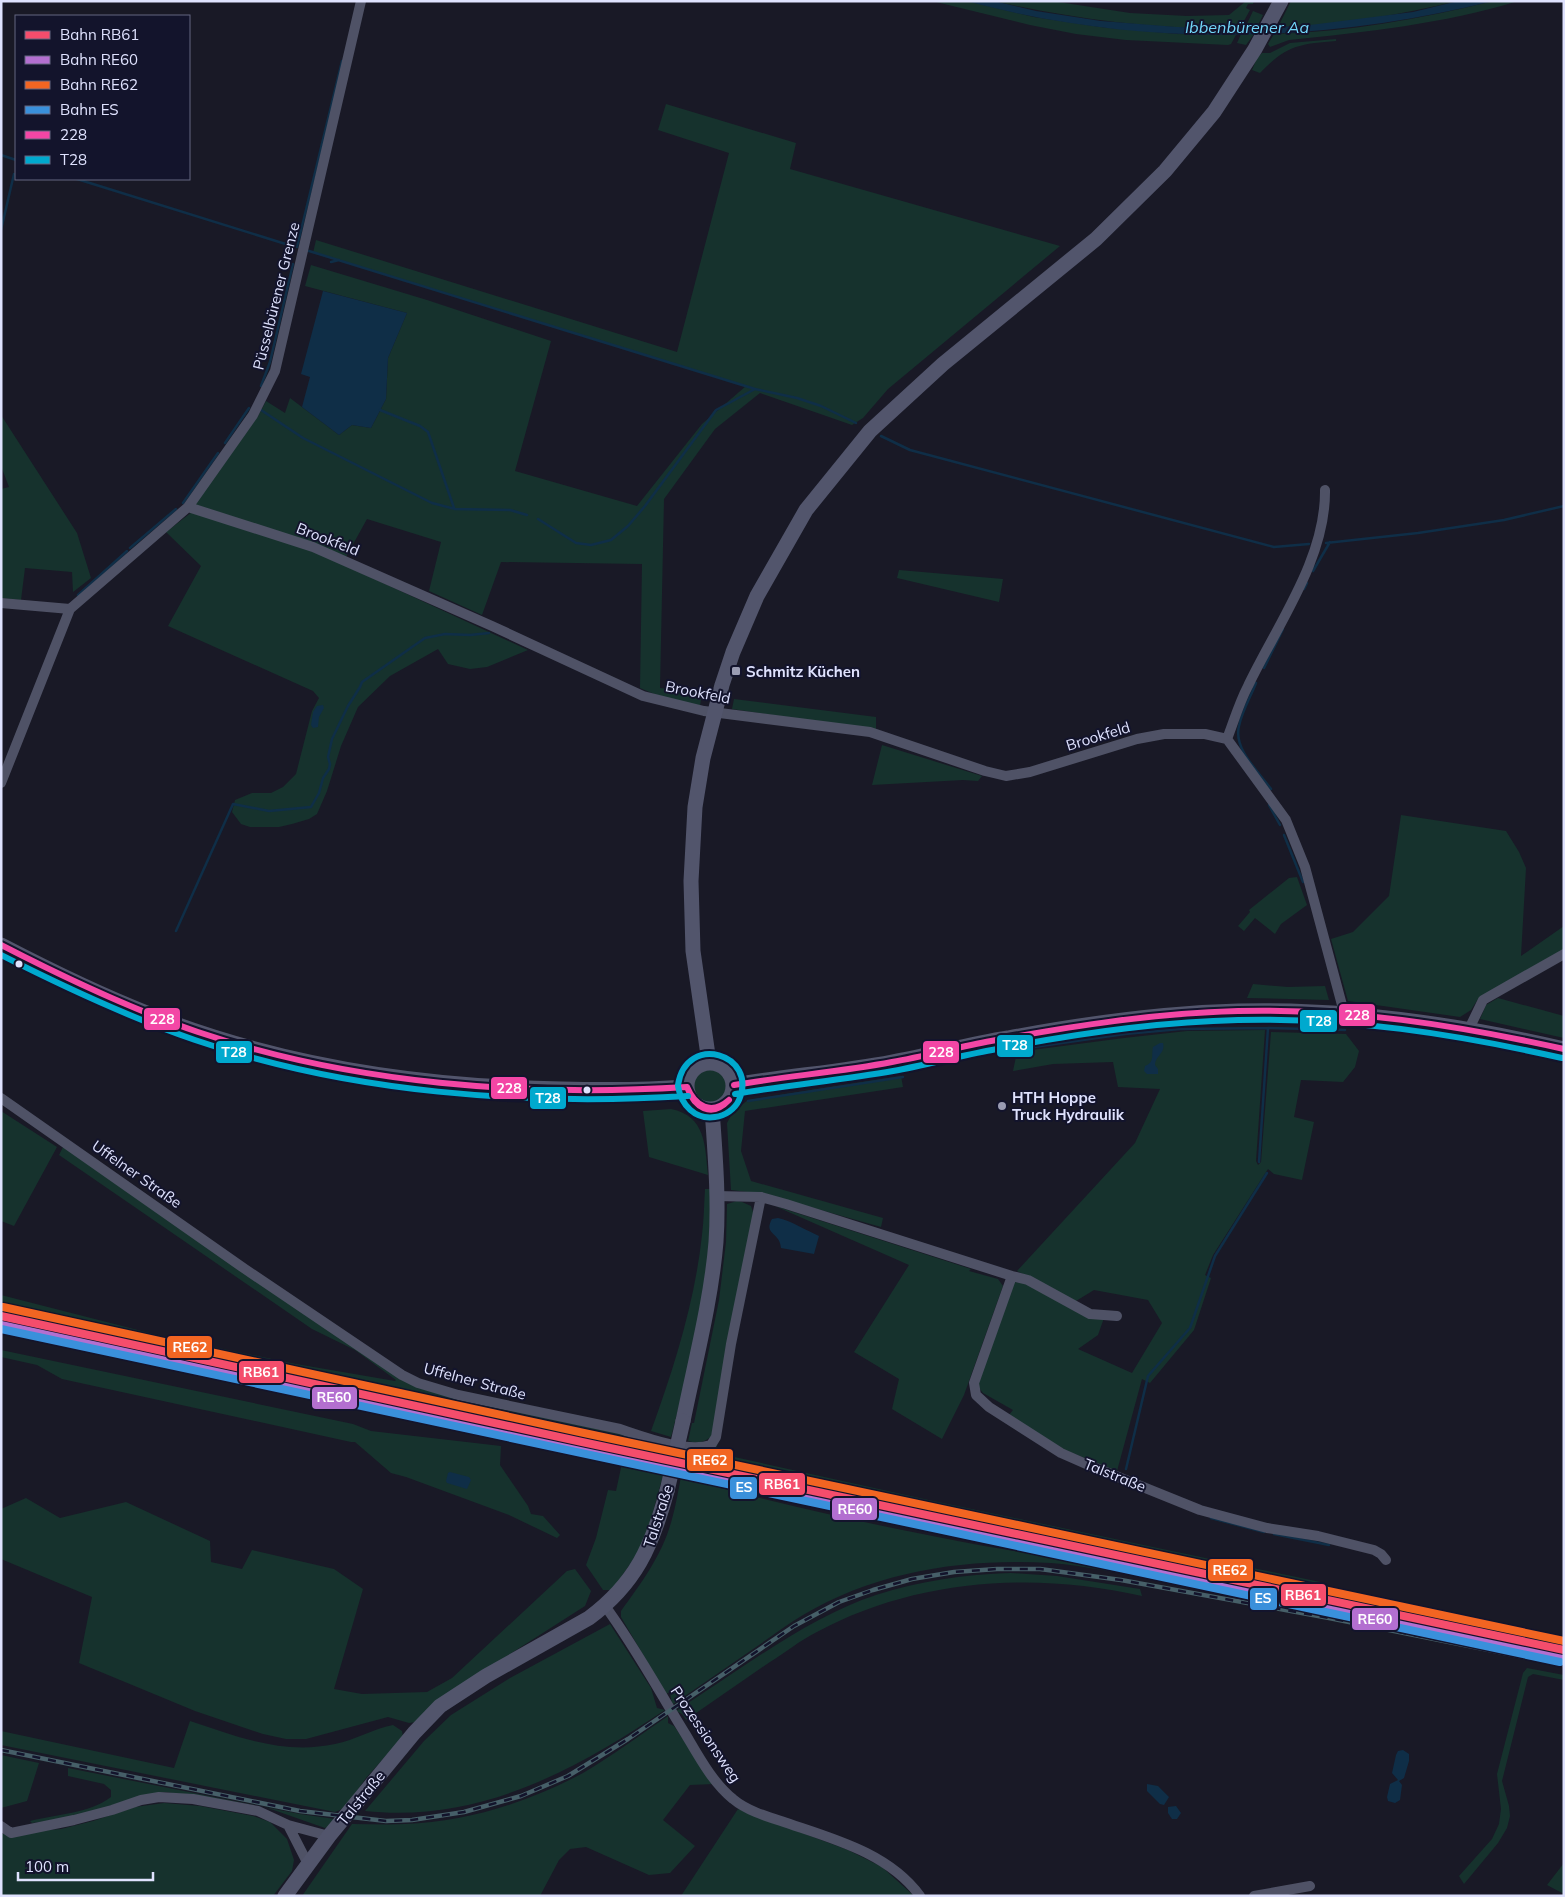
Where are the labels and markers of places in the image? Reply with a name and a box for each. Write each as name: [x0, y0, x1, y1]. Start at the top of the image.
place label: Schmitz Küchen: [746, 662, 860, 681]
marker: Schmitz Küchen: [730, 665, 742, 677]
unlabelled marker: [14, 959, 24, 969]
unlabelled marker: [582, 1085, 592, 1095]
place label: HTH Hoppe Truck Hydraulik: [1012, 1088, 1125, 1124]
marker: HTH Hoppe Truck Hydraulik: [996, 1100, 1008, 1112]

